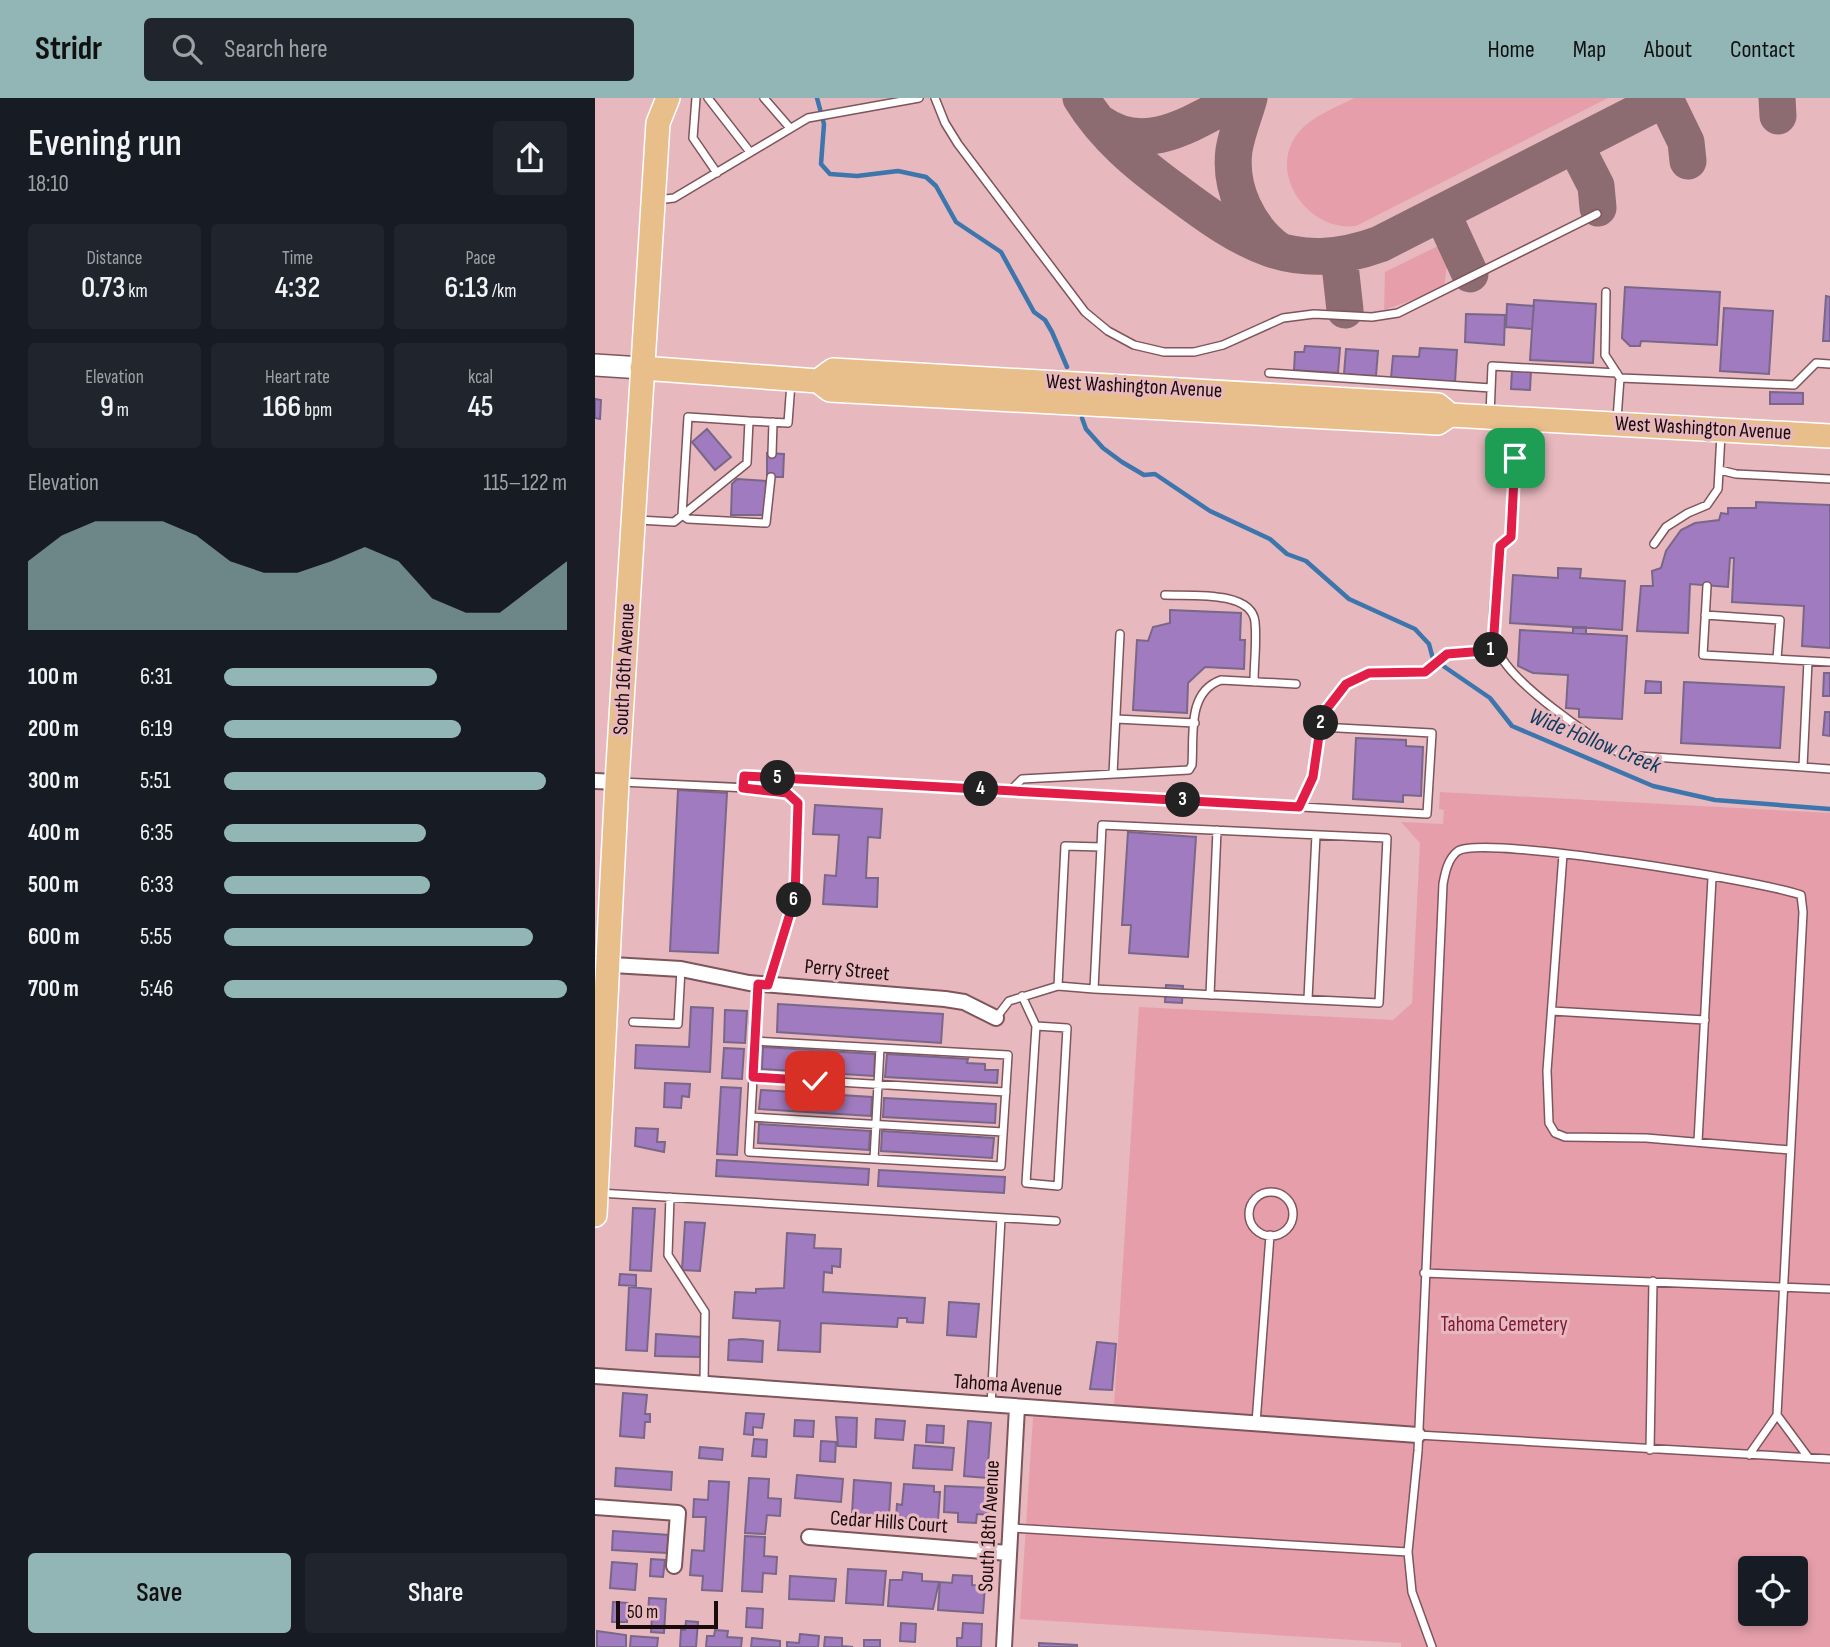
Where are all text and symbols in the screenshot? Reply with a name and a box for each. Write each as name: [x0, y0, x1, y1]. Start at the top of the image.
search box: [144, 18, 634, 81]
text: Stridr: [35, 29, 102, 69]
icon: search: [168, 30, 206, 68]
text: Search here: [224, 34, 328, 65]
text: Home: [1487, 35, 1535, 64]
text: Map: [1573, 35, 1606, 64]
text: About: [1644, 35, 1692, 64]
text: Contact: [1730, 35, 1795, 64]
text: Evening run: [28, 121, 182, 166]
button: share: [493, 121, 567, 195]
text: 18:10: [28, 170, 69, 198]
text: Distance: [86, 247, 143, 270]
text: Time: [282, 247, 313, 270]
text: Pace: [465, 247, 496, 270]
text: 0.73: [81, 270, 125, 306]
text: 4:32: [275, 270, 320, 306]
text: 6:13: [444, 270, 489, 306]
text: km: [125, 280, 148, 303]
text: /km: [489, 280, 517, 303]
text: Elevation: [85, 366, 144, 389]
text: Heart rate: [265, 366, 330, 389]
text: kcal: [468, 366, 493, 389]
street label: West Washington Avenue: [1045, 369, 1223, 403]
text: 9: [100, 389, 114, 425]
text: 166: [263, 389, 301, 425]
text: 45: [467, 389, 494, 425]
text: m: [114, 399, 129, 422]
text: bpm: [301, 399, 332, 422]
street label: West Washington Avenue: [1614, 411, 1792, 445]
pin: [1485, 428, 1545, 488]
icon: arrive: [1496, 439, 1534, 477]
text: Elevation: [28, 469, 99, 497]
text: 115–122 m: [483, 469, 567, 497]
street label: South 16th Avenue: [608, 603, 640, 735]
pin: 1: [1473, 632, 1509, 668]
text: 1: [1487, 638, 1494, 661]
text: 100 m: [28, 663, 78, 691]
text: 6:31: [140, 663, 172, 691]
water label: Wide Hollow Creek: [1525, 702, 1666, 781]
pin: 2: [1303, 706, 1339, 740]
text: 2: [1316, 711, 1325, 734]
text: 200 m: [28, 715, 79, 743]
text: 6:19: [140, 715, 173, 743]
pin: 5: [761, 760, 795, 796]
text: 5: [773, 766, 782, 789]
text: 300 m: [28, 767, 79, 795]
text: 5:51: [140, 767, 171, 795]
pin: 4: [963, 772, 999, 806]
text: 4: [976, 777, 985, 800]
pin: 3: [1165, 782, 1201, 818]
text: 3: [1178, 788, 1187, 811]
text: 400 m: [28, 819, 79, 847]
text: 6:35: [140, 819, 173, 847]
text: 500 m: [28, 871, 79, 899]
text: 6:33: [140, 871, 174, 899]
pin: 6: [777, 882, 811, 918]
text: 6: [789, 888, 798, 911]
text: 600 m: [28, 923, 80, 951]
text: 5:55: [140, 923, 172, 951]
street label: Perry Street: [803, 954, 891, 986]
text: 700 m: [28, 975, 79, 1003]
text: 5:46: [140, 975, 173, 1003]
pin: [785, 1051, 845, 1111]
icon: check: [796, 1062, 834, 1100]
park label: Tahoma Cemetery: [1440, 1312, 1568, 1337]
street label: Tahoma Avenue: [953, 1369, 1063, 1401]
street label: South 18th Avenue: [973, 1460, 1005, 1592]
street label: Cedar Hills Court: [829, 1505, 949, 1539]
button: Save: [28, 1553, 291, 1633]
button: Share: [305, 1553, 567, 1633]
map controls: [1738, 1556, 1808, 1626]
button: locate: [1738, 1556, 1808, 1626]
scale bar: [616, 1598, 717, 1630]
text: 50 m: [627, 1601, 658, 1624]

